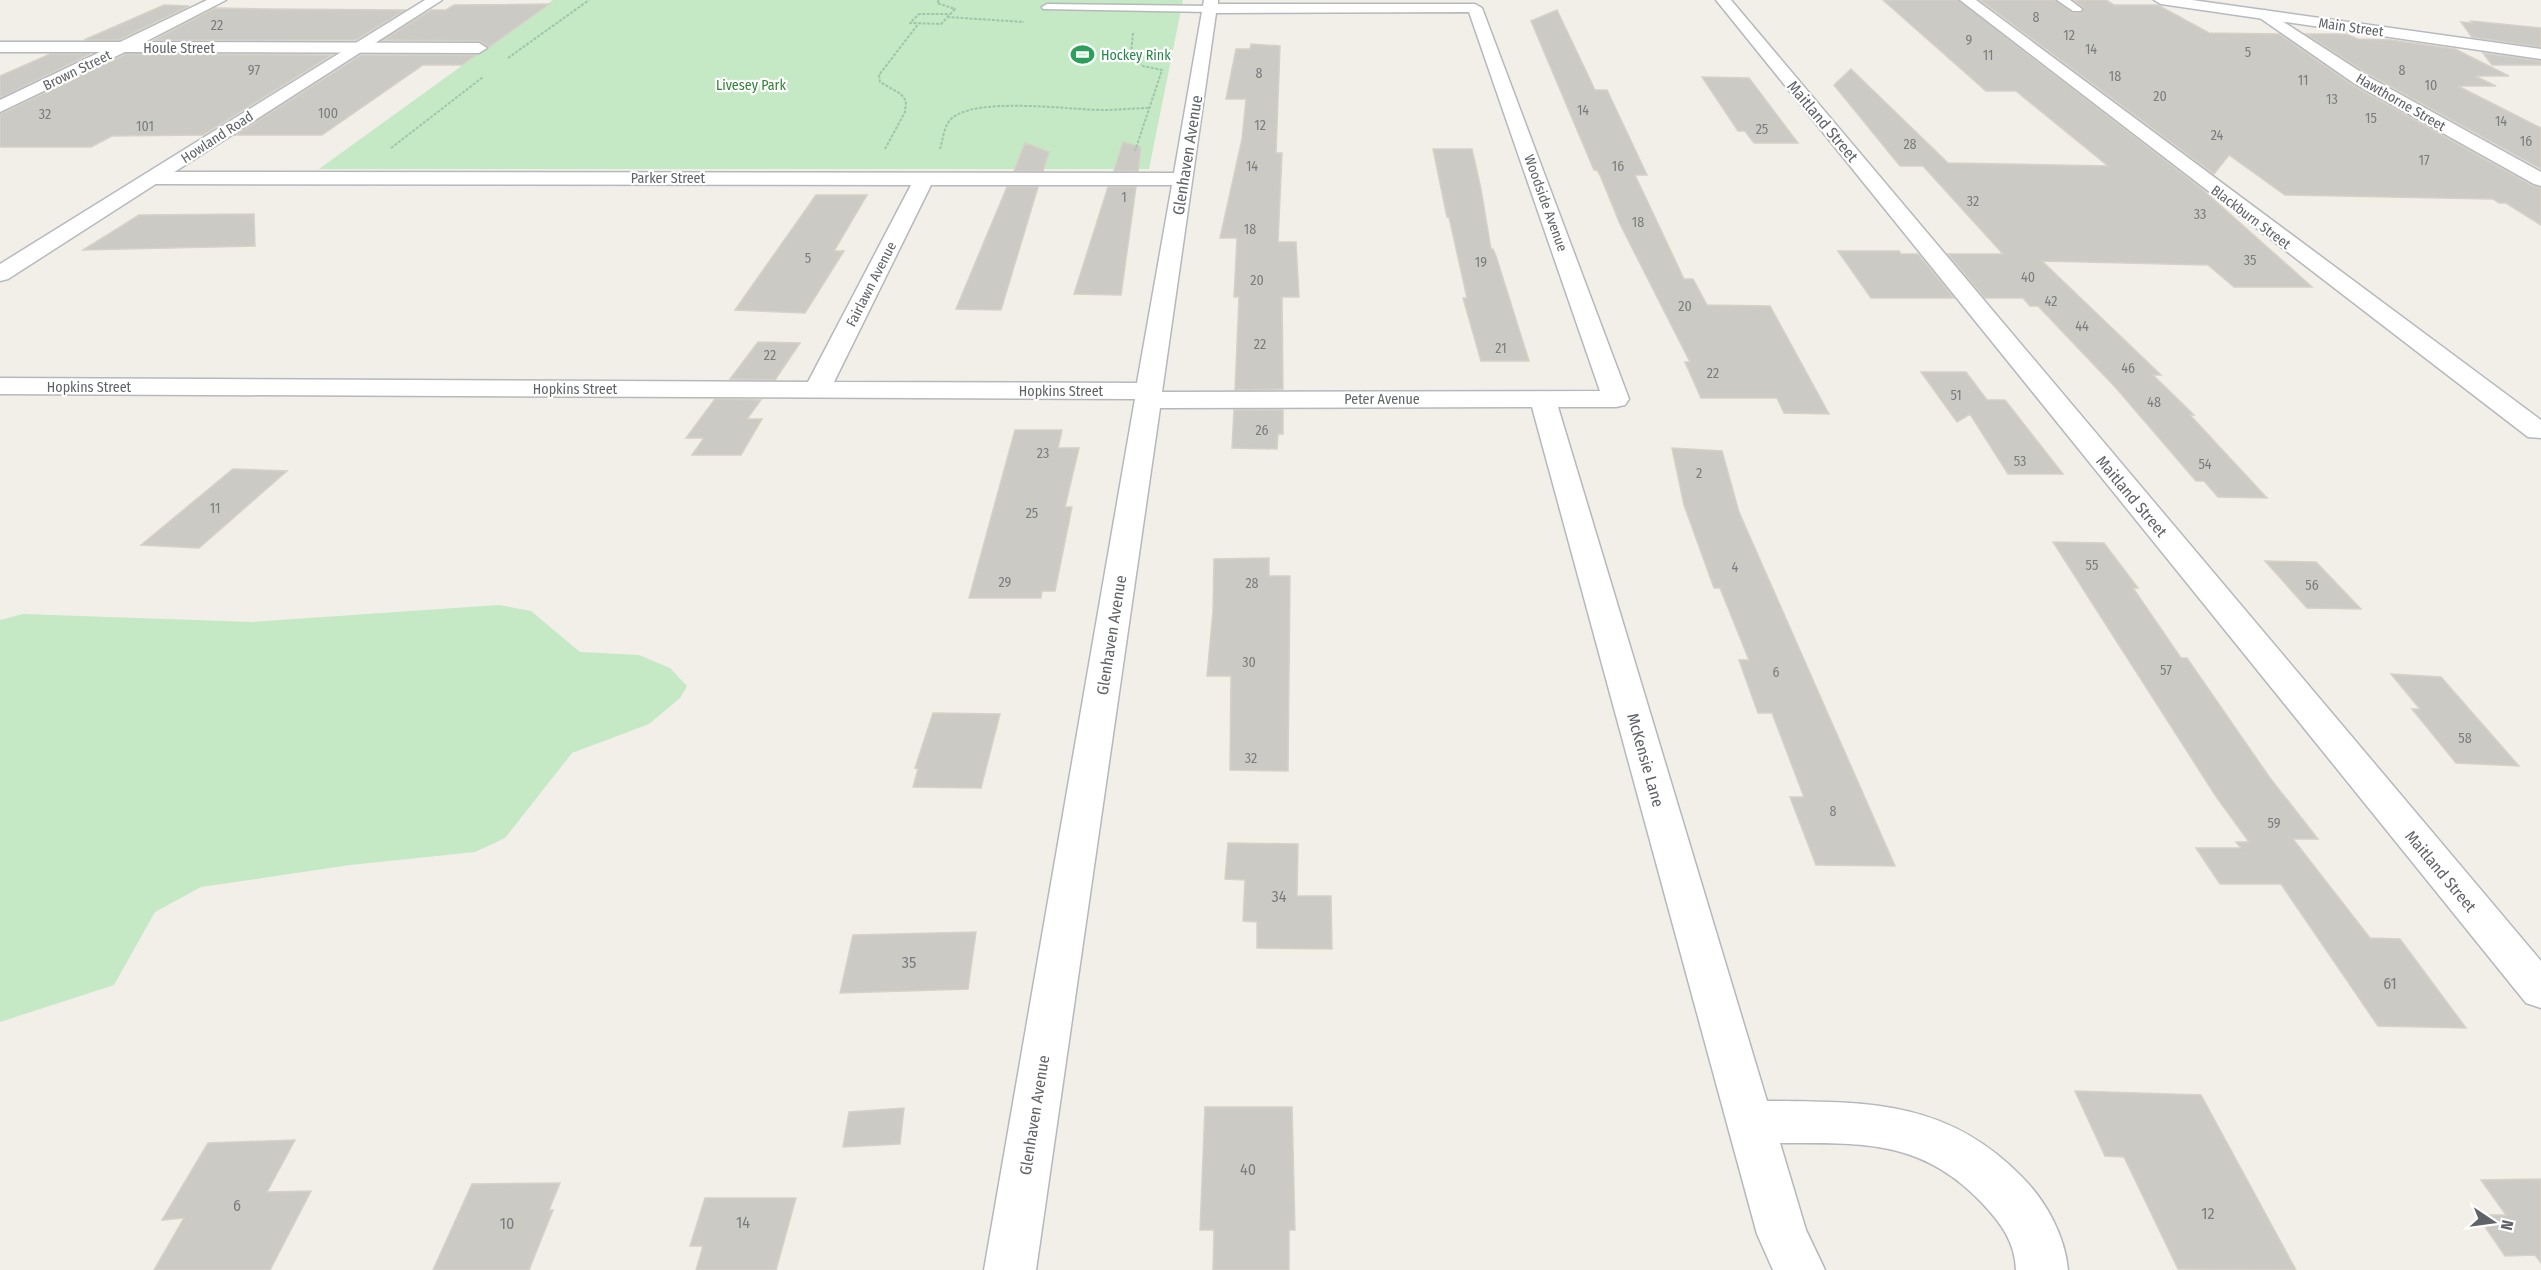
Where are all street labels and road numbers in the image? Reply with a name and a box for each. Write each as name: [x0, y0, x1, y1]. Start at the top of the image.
street label: Main Street: [2317, 15, 2385, 41]
street label: Houle Street: [143, 40, 215, 57]
street label: Brown Street: [40, 46, 114, 94]
street label: Hawthorne Street: [2353, 70, 2449, 135]
street label: Maitland Street: [1783, 77, 1863, 166]
street label: Glenhaven Avenue: [1169, 94, 1206, 216]
street label: Howland Road: [178, 108, 257, 167]
street label: Woodside Avenue: [1520, 152, 1571, 254]
street label: Parker Street: [631, 170, 706, 187]
street label: Blackburn Street: [2207, 182, 2294, 253]
street label: Fairlawn Avenue: [843, 239, 900, 329]
street label: Hopkins Street: [47, 379, 132, 396]
street label: Hopkins Street: [533, 381, 618, 398]
street label: Hopkins Street: [1019, 383, 1104, 400]
street label: Peter Avenue: [1344, 391, 1420, 408]
street label: Maitland Street: [2092, 452, 2172, 541]
street label: Glenhaven Avenue: [1093, 574, 1130, 696]
street label: McKensie Lane: [1623, 711, 1668, 809]
street label: Maitland Street: [2401, 827, 2481, 916]
street label: Glenhaven Avenue: [1016, 1054, 1053, 1176]

